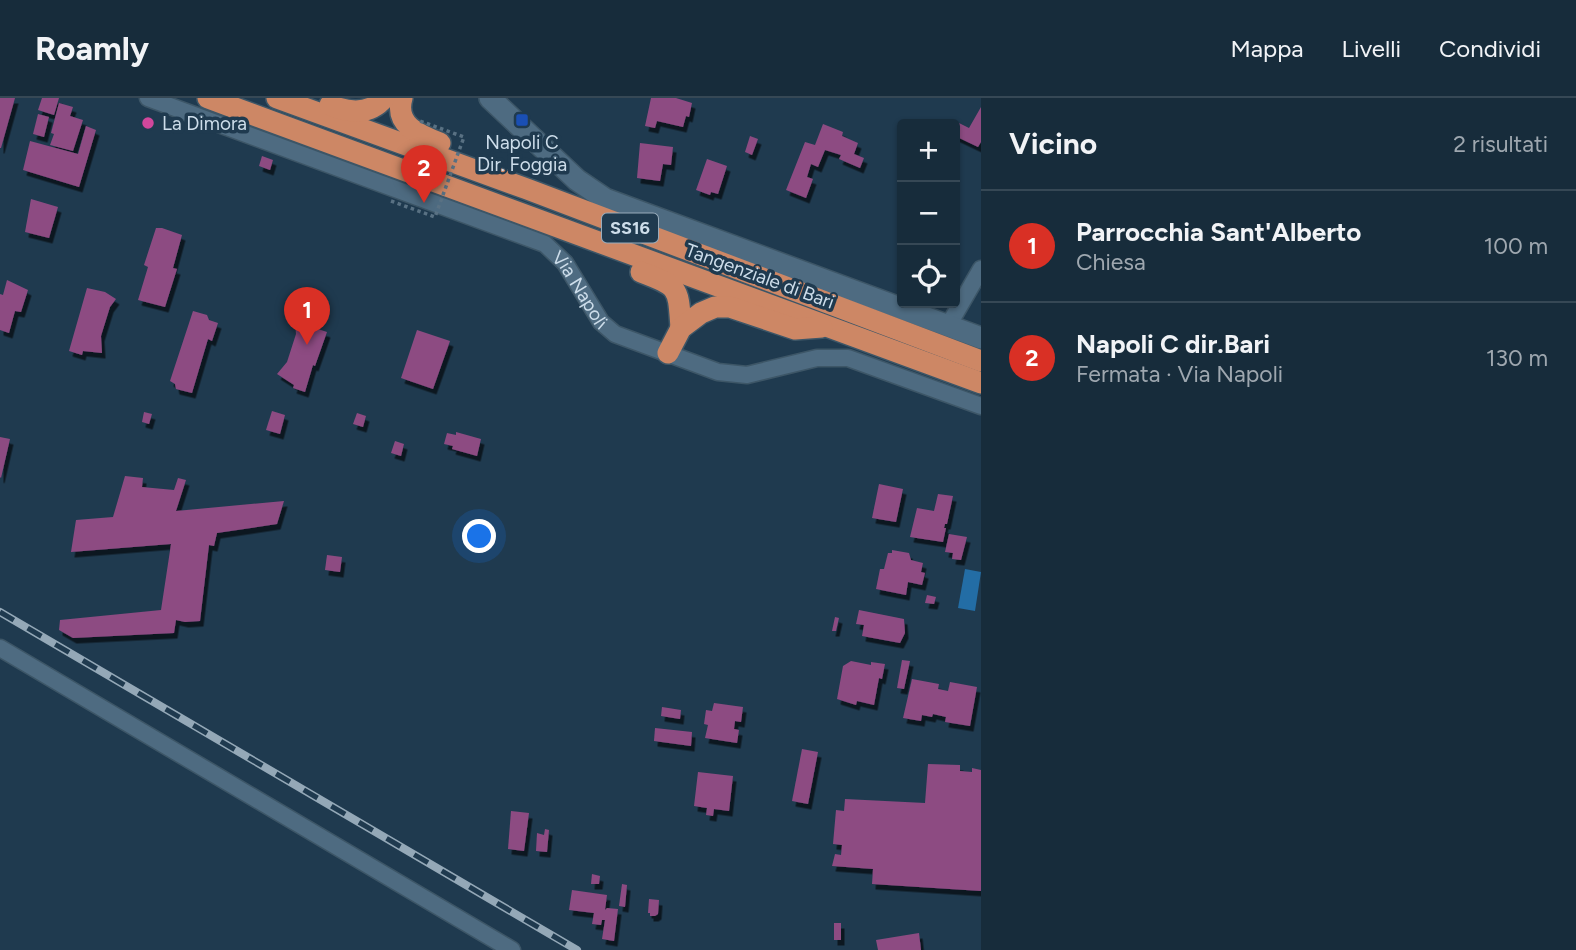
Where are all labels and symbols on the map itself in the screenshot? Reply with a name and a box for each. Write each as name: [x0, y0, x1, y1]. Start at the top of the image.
place label: La Dimora: [162, 112, 247, 135]
marker: Napoli C Dir. Foggia: [514, 112, 530, 128]
marker: La Dimora: [140, 115, 156, 131]
place label: Napoli C Dir. Foggia: [477, 131, 567, 176]
pin: 2: [401, 145, 447, 203]
road number: SS16: [602, 214, 658, 243]
street label: Tangenziale di Bari: [682, 238, 838, 314]
street label: Via Napoli: [547, 246, 612, 334]
pin: 1: [284, 287, 330, 345]
your location: [462, 519, 496, 553]

